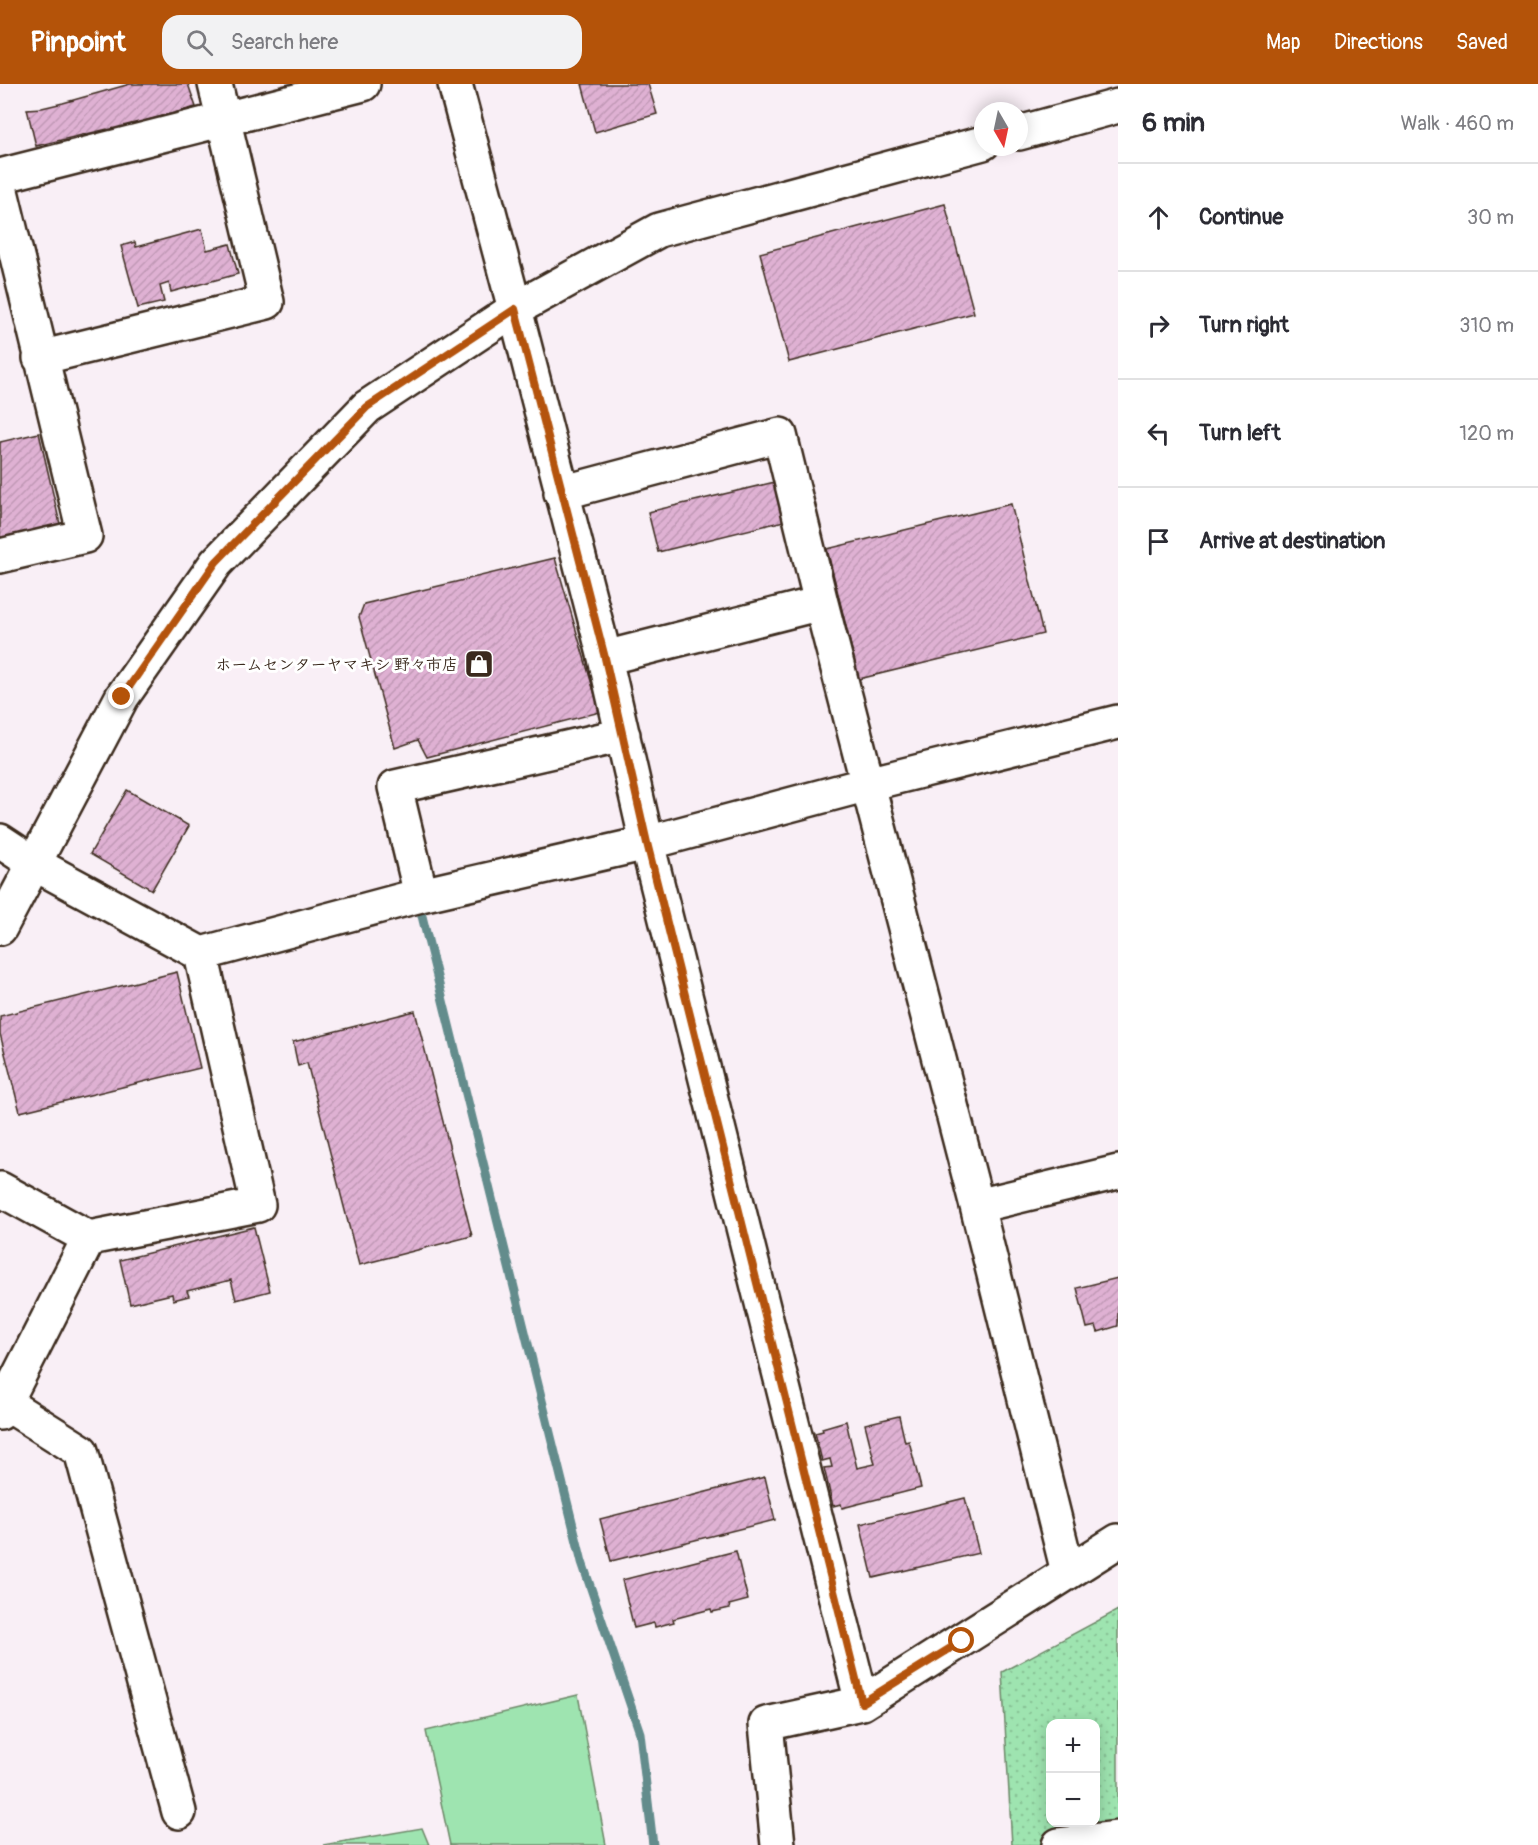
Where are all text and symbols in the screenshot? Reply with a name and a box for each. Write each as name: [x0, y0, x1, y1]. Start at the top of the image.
search box: [162, 15, 582, 69]
text: Pinpoint: [30, 25, 126, 60]
icon: search: [183, 26, 216, 59]
text: Search here: [231, 28, 338, 56]
text: Map: [1266, 29, 1301, 56]
text: Directions: [1334, 29, 1423, 56]
text: Saved: [1456, 29, 1508, 56]
north arrow: [974, 102, 1028, 156]
text: 6 min: [1142, 107, 1205, 139]
text: Walk · 460 m: [1400, 111, 1514, 136]
icon: ahead: [1142, 201, 1175, 234]
text: Continue: [1199, 203, 1283, 231]
text: 30 m: [1467, 205, 1514, 230]
icon: right: [1142, 309, 1175, 342]
text: Turn right: [1199, 311, 1289, 339]
text: 310 m: [1459, 313, 1514, 338]
icon: left: [1142, 417, 1175, 450]
text: Turn left: [1199, 419, 1281, 447]
text: 120 m: [1459, 421, 1514, 446]
icon: arrive: [1142, 525, 1175, 558]
text: Arrive at destination: [1199, 527, 1385, 555]
shop icon: ホームセンターヤマキシ 野々市店: [463, 648, 495, 680]
place label: ホームセンターヤマキシ 野々市店: [215, 655, 458, 675]
route end: [108, 683, 134, 709]
route start: [948, 1627, 974, 1653]
map controls: [1046, 1719, 1100, 1827]
button: +: [1046, 1719, 1100, 1773]
button: −: [1046, 1773, 1100, 1827]

